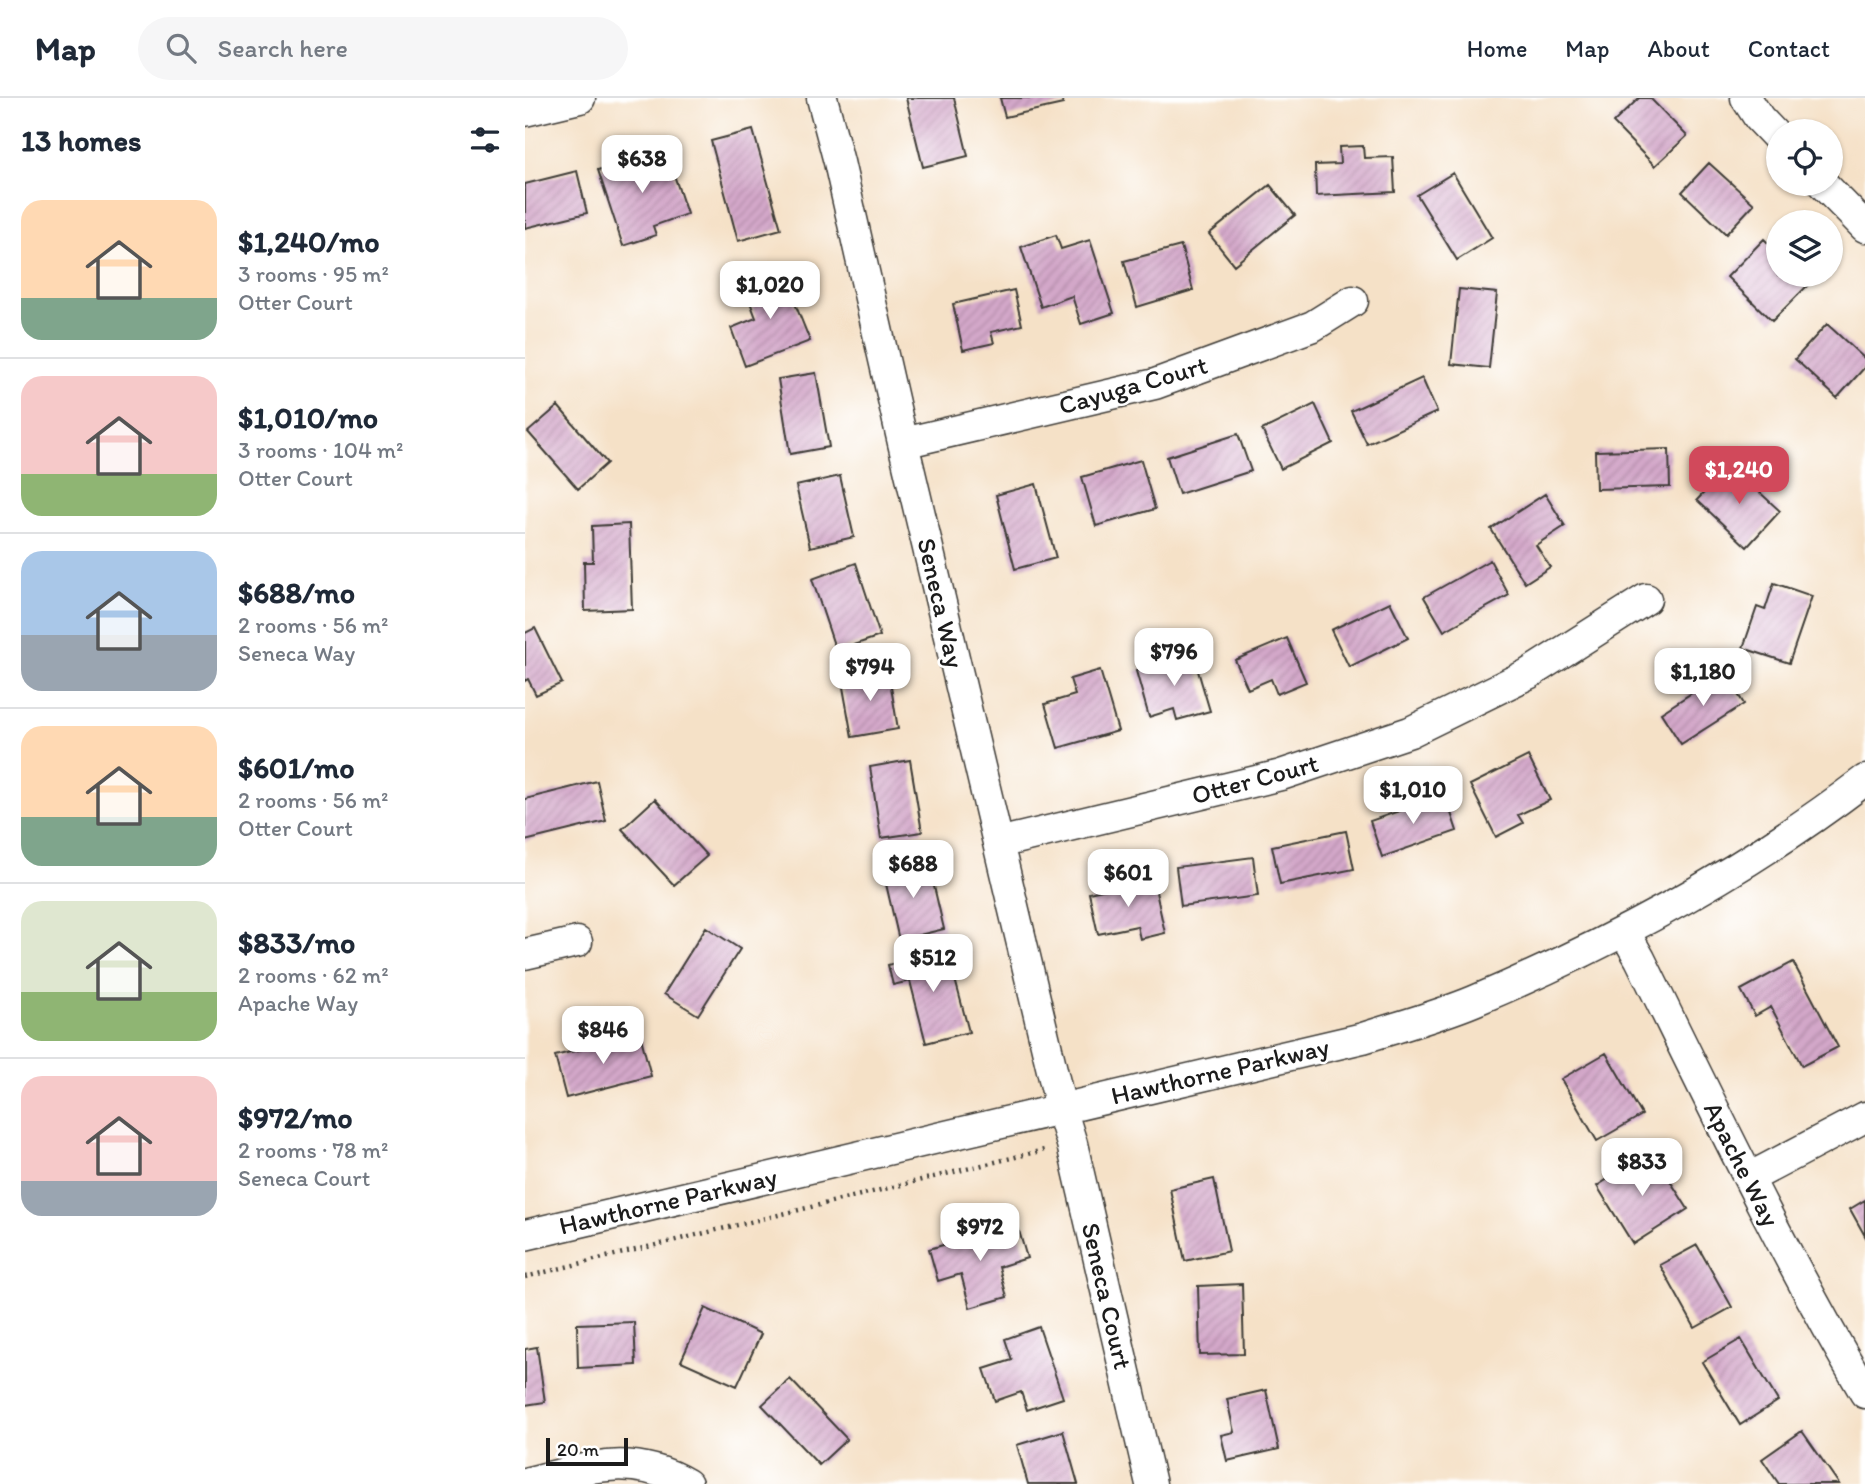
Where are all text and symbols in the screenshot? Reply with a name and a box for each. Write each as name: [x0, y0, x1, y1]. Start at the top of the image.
search box: [138, 17, 628, 80]
text: Map: [35, 29, 96, 68]
icon: search: [162, 29, 200, 67]
text: Search here: [218, 32, 348, 64]
text: Home: [1467, 34, 1527, 63]
text: Map: [1565, 34, 1609, 63]
text: About: [1647, 34, 1710, 63]
text: Contact: [1748, 34, 1830, 63]
map controls: [1766, 119, 1843, 287]
button: locate: [1766, 119, 1843, 196]
icon: filters: [466, 121, 504, 159]
text: 13 homes: [21, 122, 141, 159]
pin: $638: [601, 136, 683, 195]
text: $638: [618, 144, 666, 172]
button: layers: [1766, 210, 1843, 287]
text: $1,240/mo: [238, 223, 380, 260]
icon: home: [77, 228, 161, 312]
text: 3 rooms · 95 m²: [238, 260, 389, 288]
pin: $1,020: [713, 262, 827, 321]
text: $1,020: [736, 270, 804, 298]
text: Otter Court: [238, 288, 353, 316]
street label: Cayuga Court: [1055, 348, 1211, 422]
text: $1,010/mo: [238, 399, 378, 436]
icon: home: [77, 404, 161, 488]
text: 3 rooms · 104 m²: [238, 436, 403, 464]
pin: $1,240: [1682, 446, 1796, 506]
text: $1,240: [1705, 455, 1773, 483]
text: Otter Court: [238, 464, 353, 492]
street label: Seneca Way: [911, 535, 971, 671]
text: $688/mo: [238, 574, 355, 611]
icon: home: [77, 579, 161, 663]
text: 2 rooms · 56 m²: [238, 611, 389, 639]
pin: $796: [1133, 628, 1215, 688]
text: $796: [1150, 637, 1198, 665]
text: Seneca Way: [238, 639, 355, 667]
pin: $794: [829, 644, 911, 703]
pin: $1,180: [1646, 648, 1760, 708]
text: $794: [846, 652, 894, 680]
text: $1,180: [1670, 657, 1736, 685]
street label: Otter Court: [1188, 747, 1322, 811]
text: $601/mo: [238, 749, 355, 786]
icon: home: [77, 754, 161, 838]
pin: $1,010: [1356, 766, 1470, 826]
text: $1,010: [1380, 775, 1446, 803]
text: 2 rooms · 56 m²: [238, 786, 389, 814]
text: Otter Court: [238, 814, 353, 842]
pin: $688: [872, 840, 954, 900]
text: $688: [888, 849, 938, 877]
pin: $601: [1087, 850, 1169, 909]
text: $601: [1104, 858, 1152, 886]
text: $833/mo: [238, 924, 355, 961]
icon: home: [77, 929, 161, 1013]
pin: $512: [892, 934, 974, 994]
text: $512: [910, 943, 956, 971]
text: 2 rooms · 62 m²: [238, 961, 389, 989]
text: Apache Way: [238, 989, 358, 1017]
pin: $846: [562, 1006, 644, 1066]
text: $846: [578, 1015, 628, 1043]
street label: Hawthorne Parkway: [1108, 1030, 1332, 1112]
street label: Apache Way: [1697, 1096, 1787, 1232]
text: $972/mo: [238, 1099, 353, 1136]
icon: home: [77, 1104, 161, 1188]
text: 2 rooms · 78 m²: [238, 1136, 388, 1164]
pin: $833: [1601, 1138, 1683, 1198]
text: $833: [1617, 1147, 1667, 1175]
street label: Hawthorne Parkway: [556, 1160, 780, 1242]
text: Seneca Court: [238, 1164, 370, 1192]
pin: $972: [939, 1204, 1021, 1263]
text: $972: [956, 1212, 1004, 1240]
street label: Seneca Court: [1075, 1220, 1139, 1373]
scale bar: [546, 1435, 628, 1467]
text: 20 m: [557, 1438, 599, 1461]

